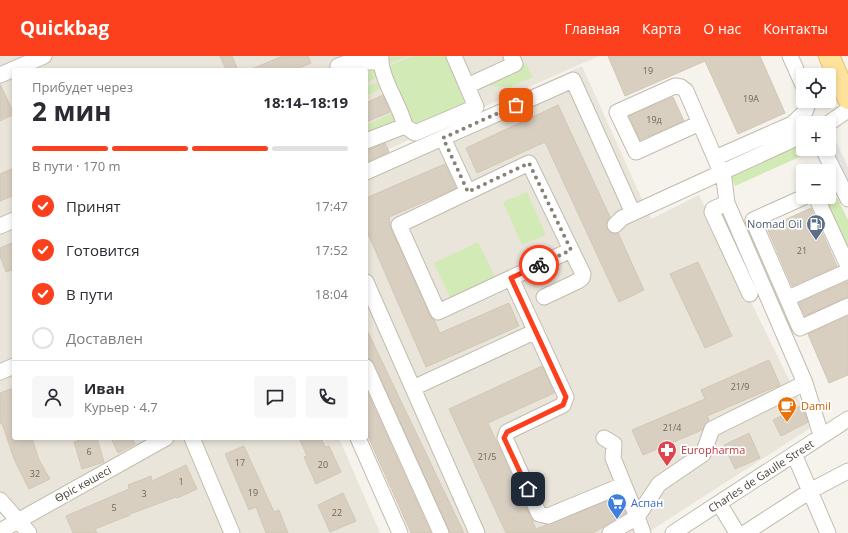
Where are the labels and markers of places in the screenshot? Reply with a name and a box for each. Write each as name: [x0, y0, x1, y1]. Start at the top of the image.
pin: [499, 88, 533, 122]
fuel station icon: Nomad Oil: [805, 213, 827, 241]
place label: Nomad Oil: [747, 216, 802, 231]
cafe icon: Damil: [776, 395, 798, 423]
place label: Damil: [801, 398, 831, 413]
pharmacy icon: Europharma: [656, 439, 678, 467]
place label: Europharma: [681, 442, 745, 457]
pin: [511, 472, 545, 506]
supermarket icon: Аспан: [606, 492, 628, 520]
place label: Аспан: [631, 495, 663, 510]

